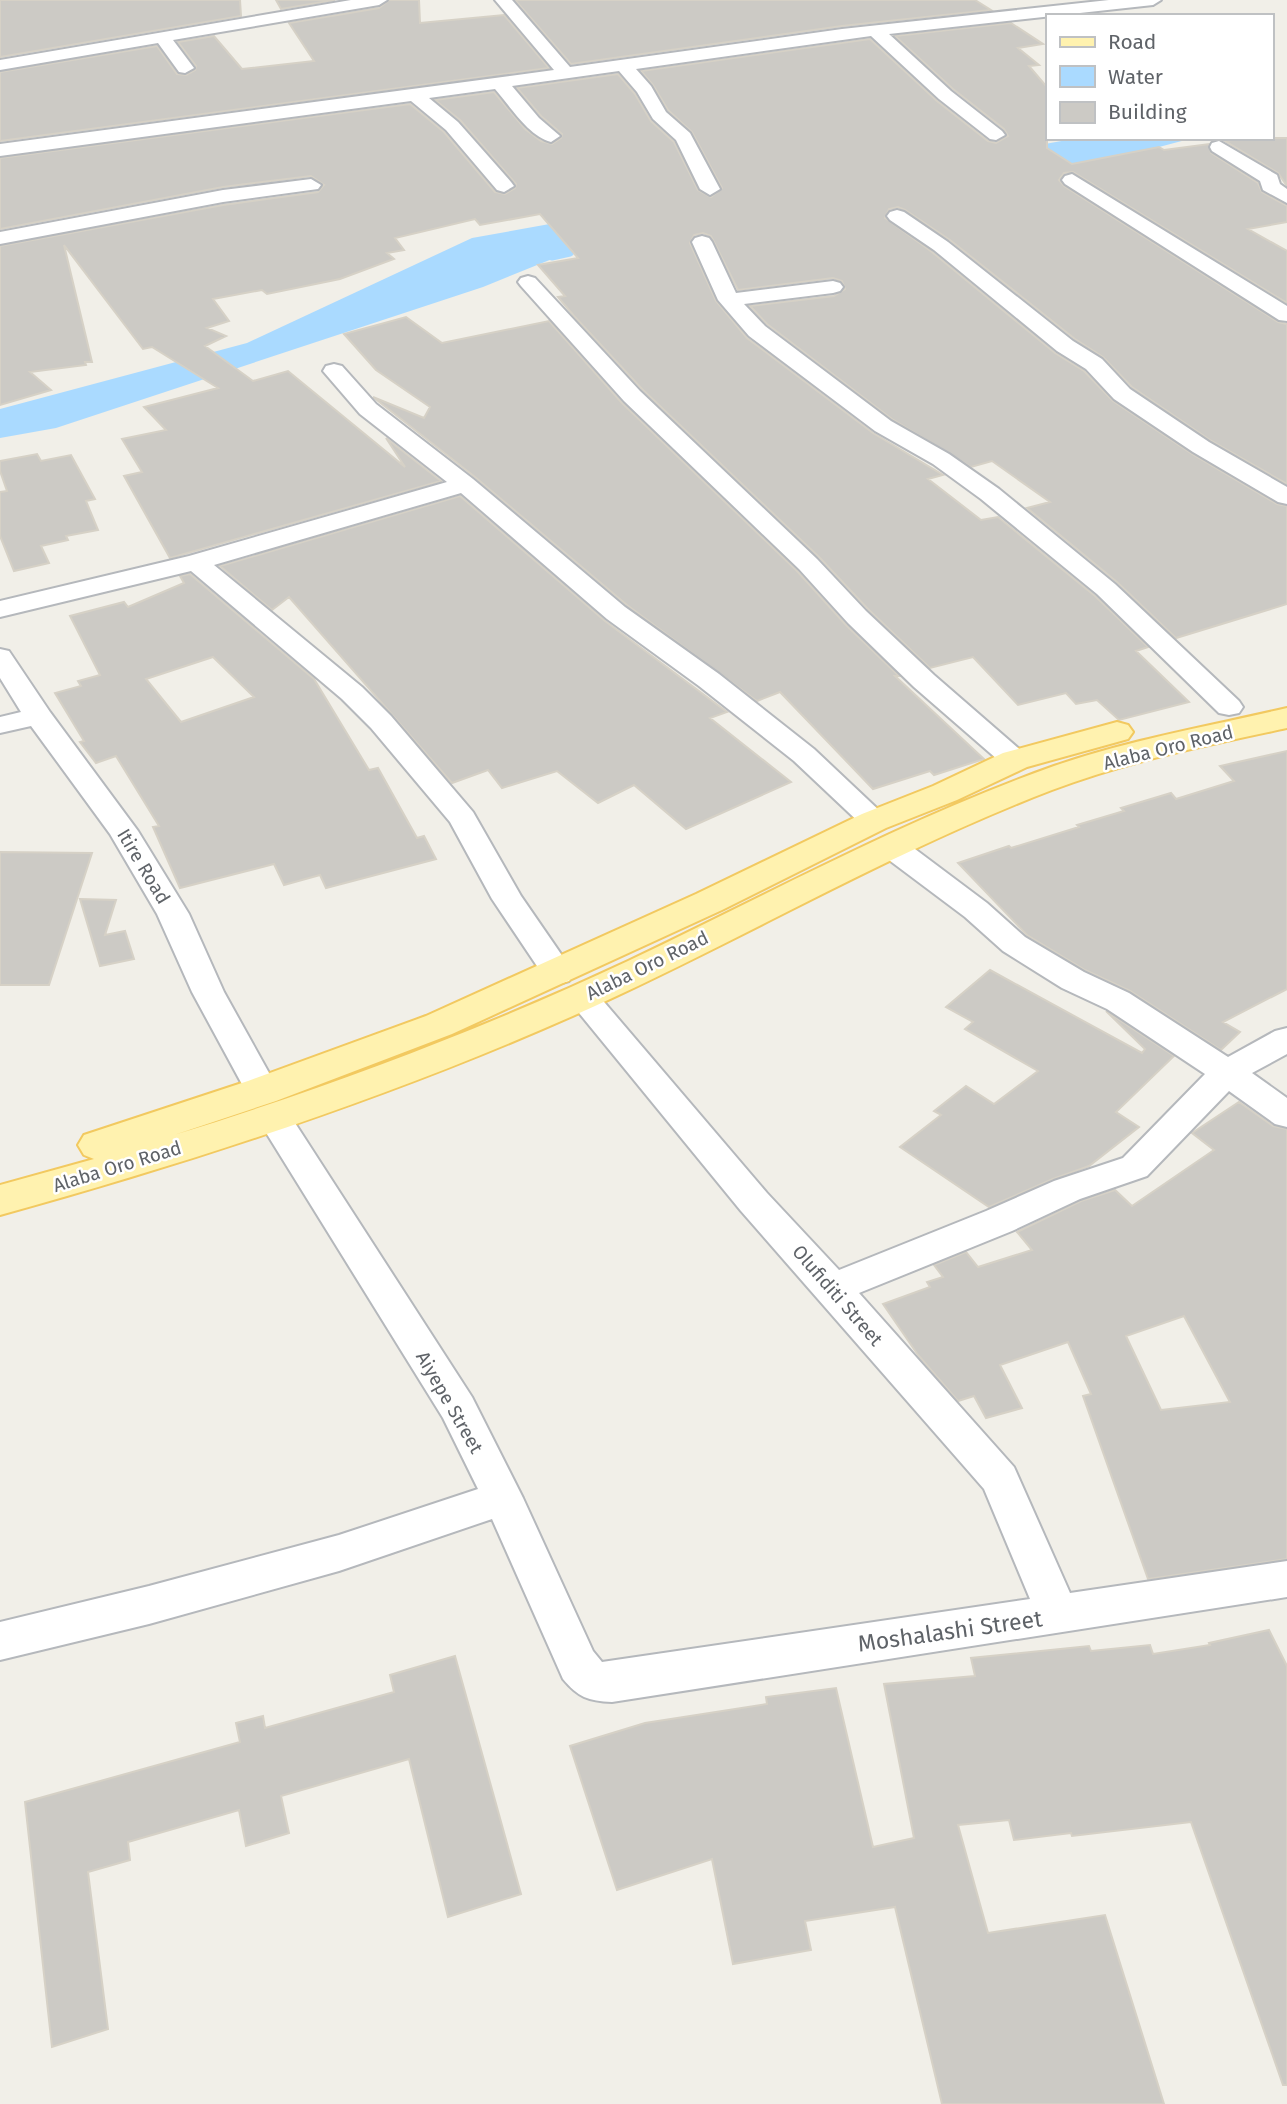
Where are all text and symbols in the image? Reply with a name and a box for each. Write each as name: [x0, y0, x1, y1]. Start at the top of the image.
legend: [1046, 14, 1273, 140]
text: Road: [1108, 29, 1156, 55]
text: Water: [1108, 64, 1163, 90]
text: Building: [1108, 99, 1187, 125]
street label: Alaba Oro Road: [1101, 720, 1235, 775]
street label: Itire Road: [112, 824, 175, 908]
street label: Alaba Oro Road: [582, 926, 712, 1005]
street label: Alaba Oro Road: [50, 1136, 184, 1197]
street label: Olufiditi Street: [788, 1240, 888, 1351]
street label: Aiyepe Street: [411, 1347, 488, 1458]
street label: Moshalashi Street: [856, 1604, 1045, 1658]

